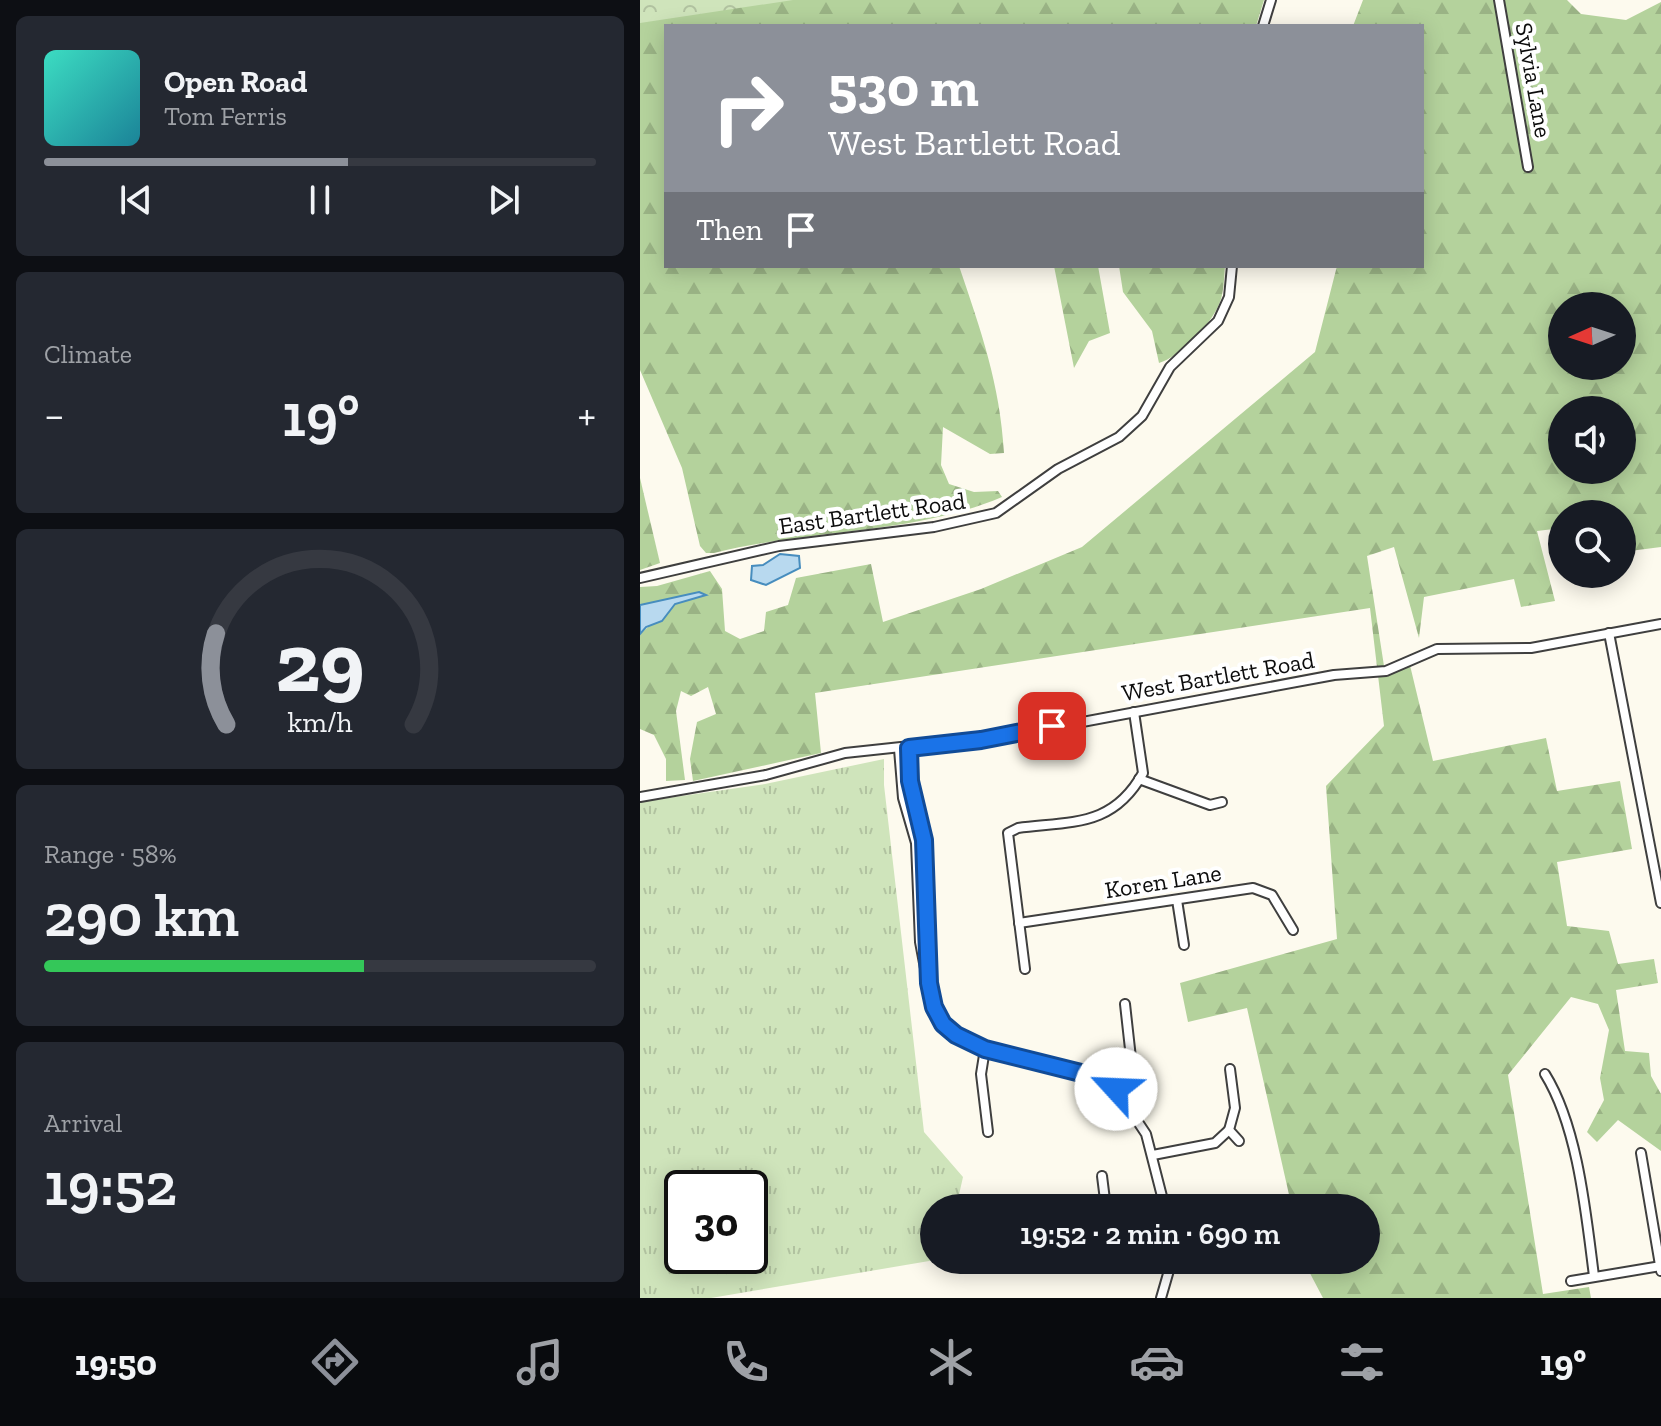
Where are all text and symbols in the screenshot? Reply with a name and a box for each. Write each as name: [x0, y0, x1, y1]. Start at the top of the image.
street label: Sylvia Lane: [1510, 20, 1558, 140]
text: 530 m: [828, 53, 979, 120]
icon: right: [696, 56, 800, 160]
text: Open Road: [164, 64, 307, 100]
text: Tom Ferris: [164, 100, 287, 132]
text: West Bartlett Road: [828, 121, 1121, 164]
icon: previous: [114, 178, 158, 222]
icon: pause: [298, 178, 342, 222]
icon: next: [482, 178, 526, 222]
icon: arrive: [779, 208, 823, 252]
text: Then: [696, 212, 763, 248]
north arrow: [1548, 292, 1636, 380]
map controls: [1548, 292, 1636, 588]
text: Climate: [44, 338, 132, 370]
text: 19°: [282, 379, 360, 451]
text: −: [44, 388, 65, 441]
text: +: [577, 388, 596, 441]
button: sound: [1548, 396, 1636, 484]
street label: East Bartlett Road: [777, 486, 967, 540]
button: search: [1548, 500, 1636, 588]
text: 29: [275, 612, 365, 712]
street label: West Bartlett Road: [1119, 645, 1317, 707]
pin: [1018, 692, 1086, 760]
icon: arrive: [1030, 704, 1074, 748]
text: km/h: [287, 705, 353, 739]
text: Range · 58%: [44, 838, 177, 870]
street label: Koren Lane: [1103, 857, 1223, 905]
text: 290 km: [44, 879, 239, 951]
position arrow: [1074, 1047, 1158, 1131]
text: Arrival: [44, 1107, 122, 1139]
text: 19:52: [44, 1148, 177, 1220]
speed limit sign: 30: [664, 1170, 768, 1274]
text: 19:52 · 2 min · 690 m: [1020, 1216, 1280, 1252]
icon: directions: [307, 1334, 363, 1390]
icon: music: [512, 1334, 568, 1390]
icon: phone: [718, 1334, 774, 1390]
icon: climate: [923, 1334, 979, 1390]
icon: car: [1129, 1334, 1185, 1390]
icon: filters: [1334, 1334, 1390, 1390]
text: 19:50: [75, 1341, 157, 1384]
text: 19°: [1540, 1341, 1586, 1384]

